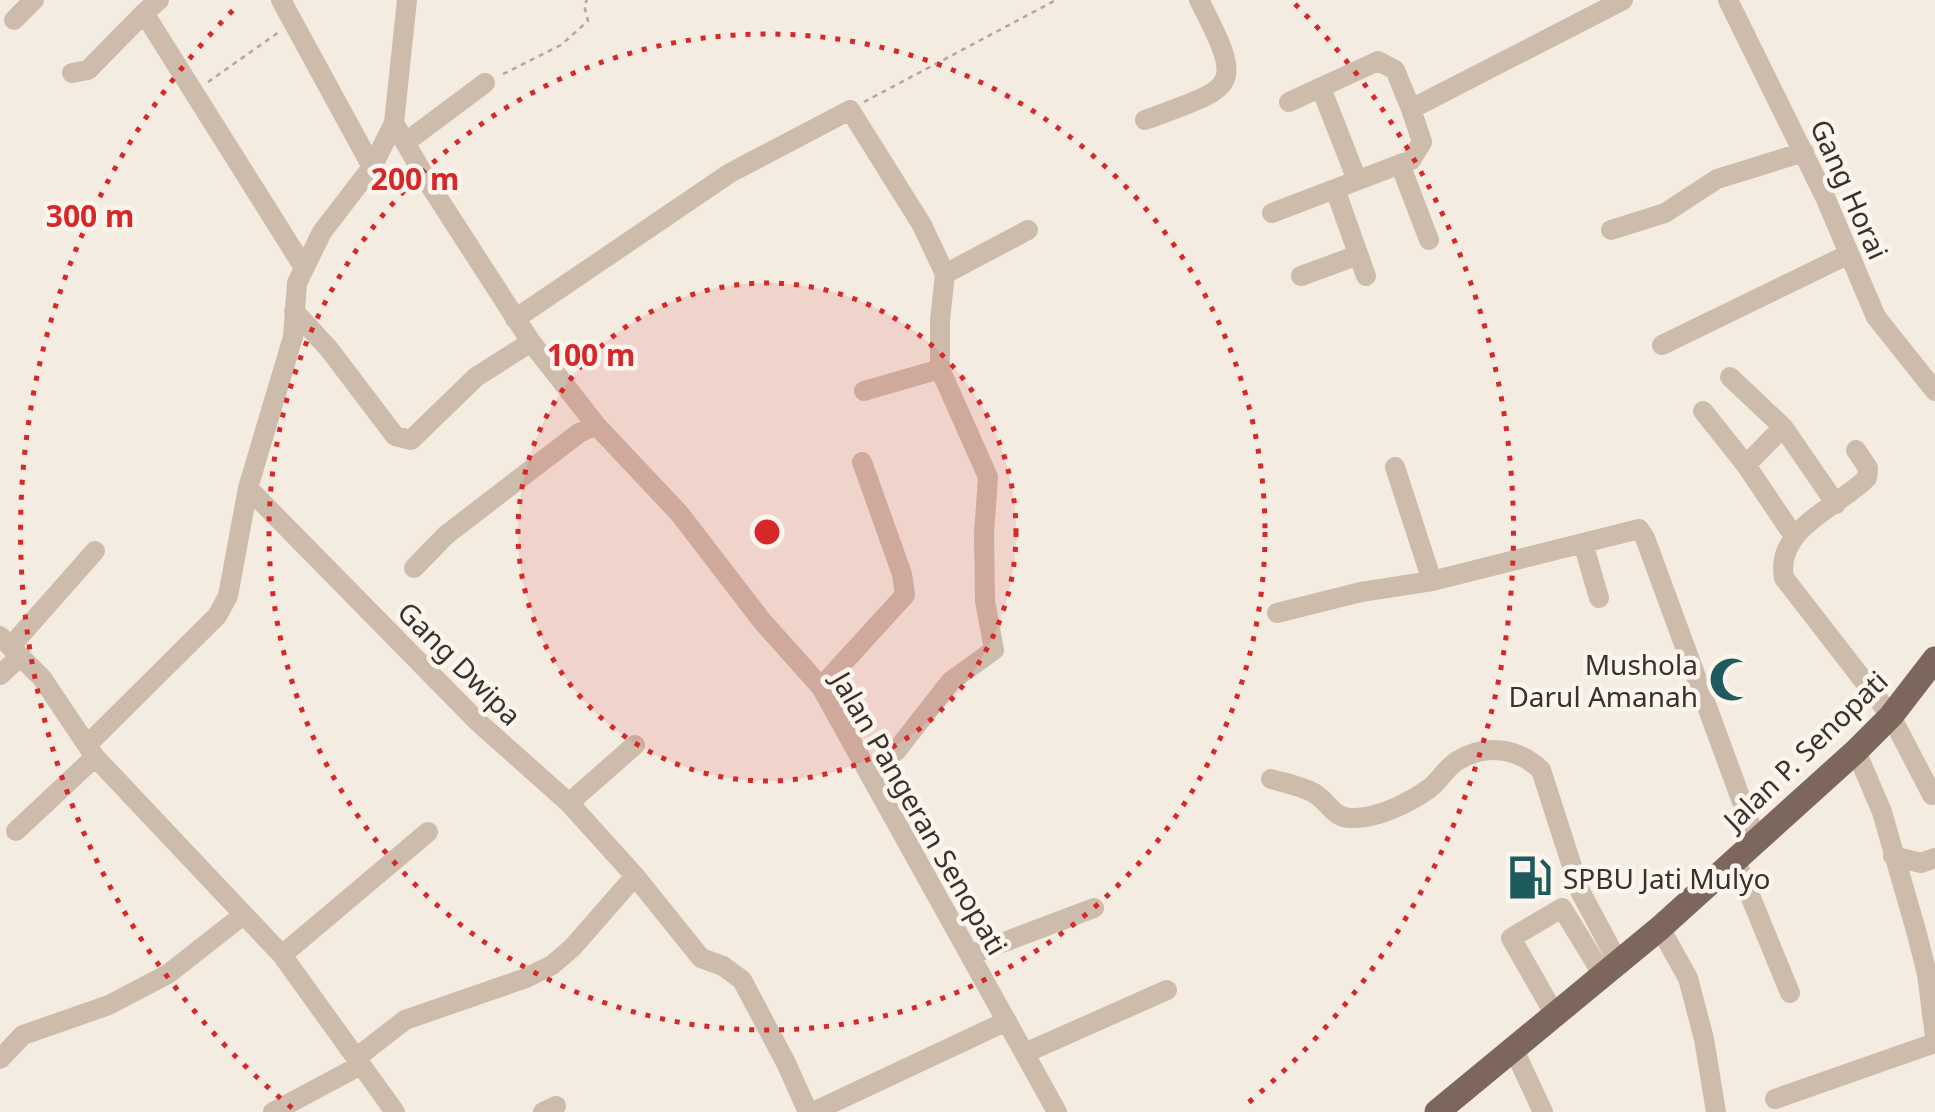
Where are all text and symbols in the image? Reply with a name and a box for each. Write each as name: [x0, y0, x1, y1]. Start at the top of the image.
street label: Gang Horai: [1802, 113, 1898, 265]
text: 200 m: [371, 158, 459, 199]
text: 300 m: [46, 195, 134, 236]
text: 100 m: [547, 334, 635, 375]
centre of rings: [749, 514, 785, 550]
street label: Gang Dwipa: [390, 593, 530, 733]
place label: Mushola Darul Amanah: [1508, 645, 1698, 715]
mosque icon: Mushola Darul Amanah: [1707, 656, 1755, 704]
street label: Jalan Pangeran Senopati: [822, 662, 1017, 961]
street label: Jalan P. Senopati: [1712, 662, 1895, 840]
fuel station icon: SPBU Jati Mulyo: [1506, 854, 1554, 902]
place label: SPBU Jati Mulyo: [1563, 859, 1770, 897]

